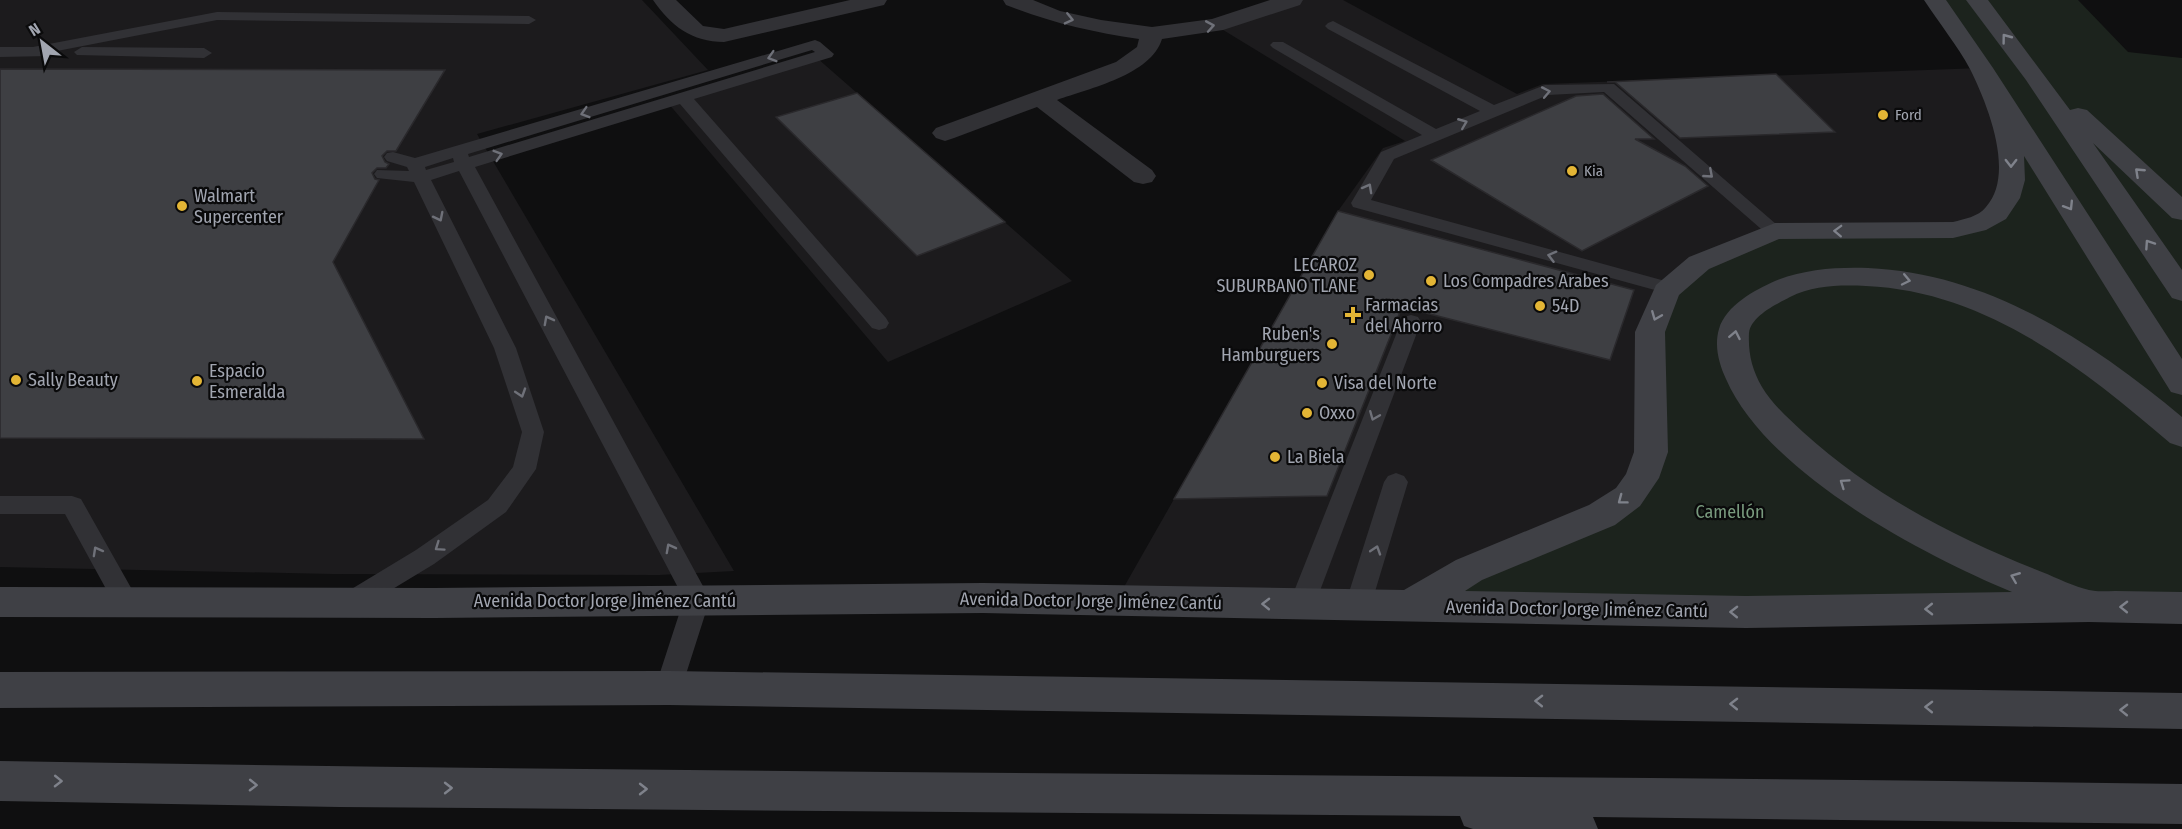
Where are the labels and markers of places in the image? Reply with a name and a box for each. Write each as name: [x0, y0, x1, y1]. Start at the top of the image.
place label: Ford: [1895, 106, 1922, 124]
marker: Ford: [1876, 108, 1890, 122]
place label: Kia: [1584, 162, 1603, 180]
marker: Kia: [1565, 164, 1579, 178]
place label: Walmart Supercenter: [194, 185, 284, 228]
marker: Walmart Supercenter: [175, 199, 189, 213]
place label: LECAROZ SUBURBANO TLANE: [1216, 254, 1357, 297]
marker: LECAROZ SUBURBANO TLANE: [1362, 268, 1376, 282]
place label: Los Compadres Arabes: [1443, 270, 1609, 292]
marker: Los Compadres Arabes: [1424, 274, 1438, 288]
place label: Farmacias del Ahorro: [1365, 294, 1442, 337]
place label: 54D: [1552, 295, 1579, 317]
marker: 54D: [1533, 299, 1547, 313]
marker: Farmacias del Ahorro: [1346, 308, 1360, 322]
place label: Ruben's Hamburguers: [1221, 323, 1320, 366]
marker: Ruben's Hamburguers: [1325, 337, 1339, 351]
place label: Espacio Esmeralda: [209, 360, 285, 403]
place label: Sally Beauty: [28, 369, 118, 391]
place label: Visa del Norte: [1334, 372, 1437, 394]
marker: Sally Beauty: [9, 373, 23, 387]
marker: Espacio Esmeralda: [190, 374, 204, 388]
marker: Visa del Norte: [1315, 376, 1329, 390]
place label: Oxxo: [1319, 402, 1355, 424]
marker: Oxxo: [1300, 406, 1314, 420]
place label: La Biela: [1287, 446, 1345, 468]
marker: La Biela: [1268, 450, 1282, 464]

